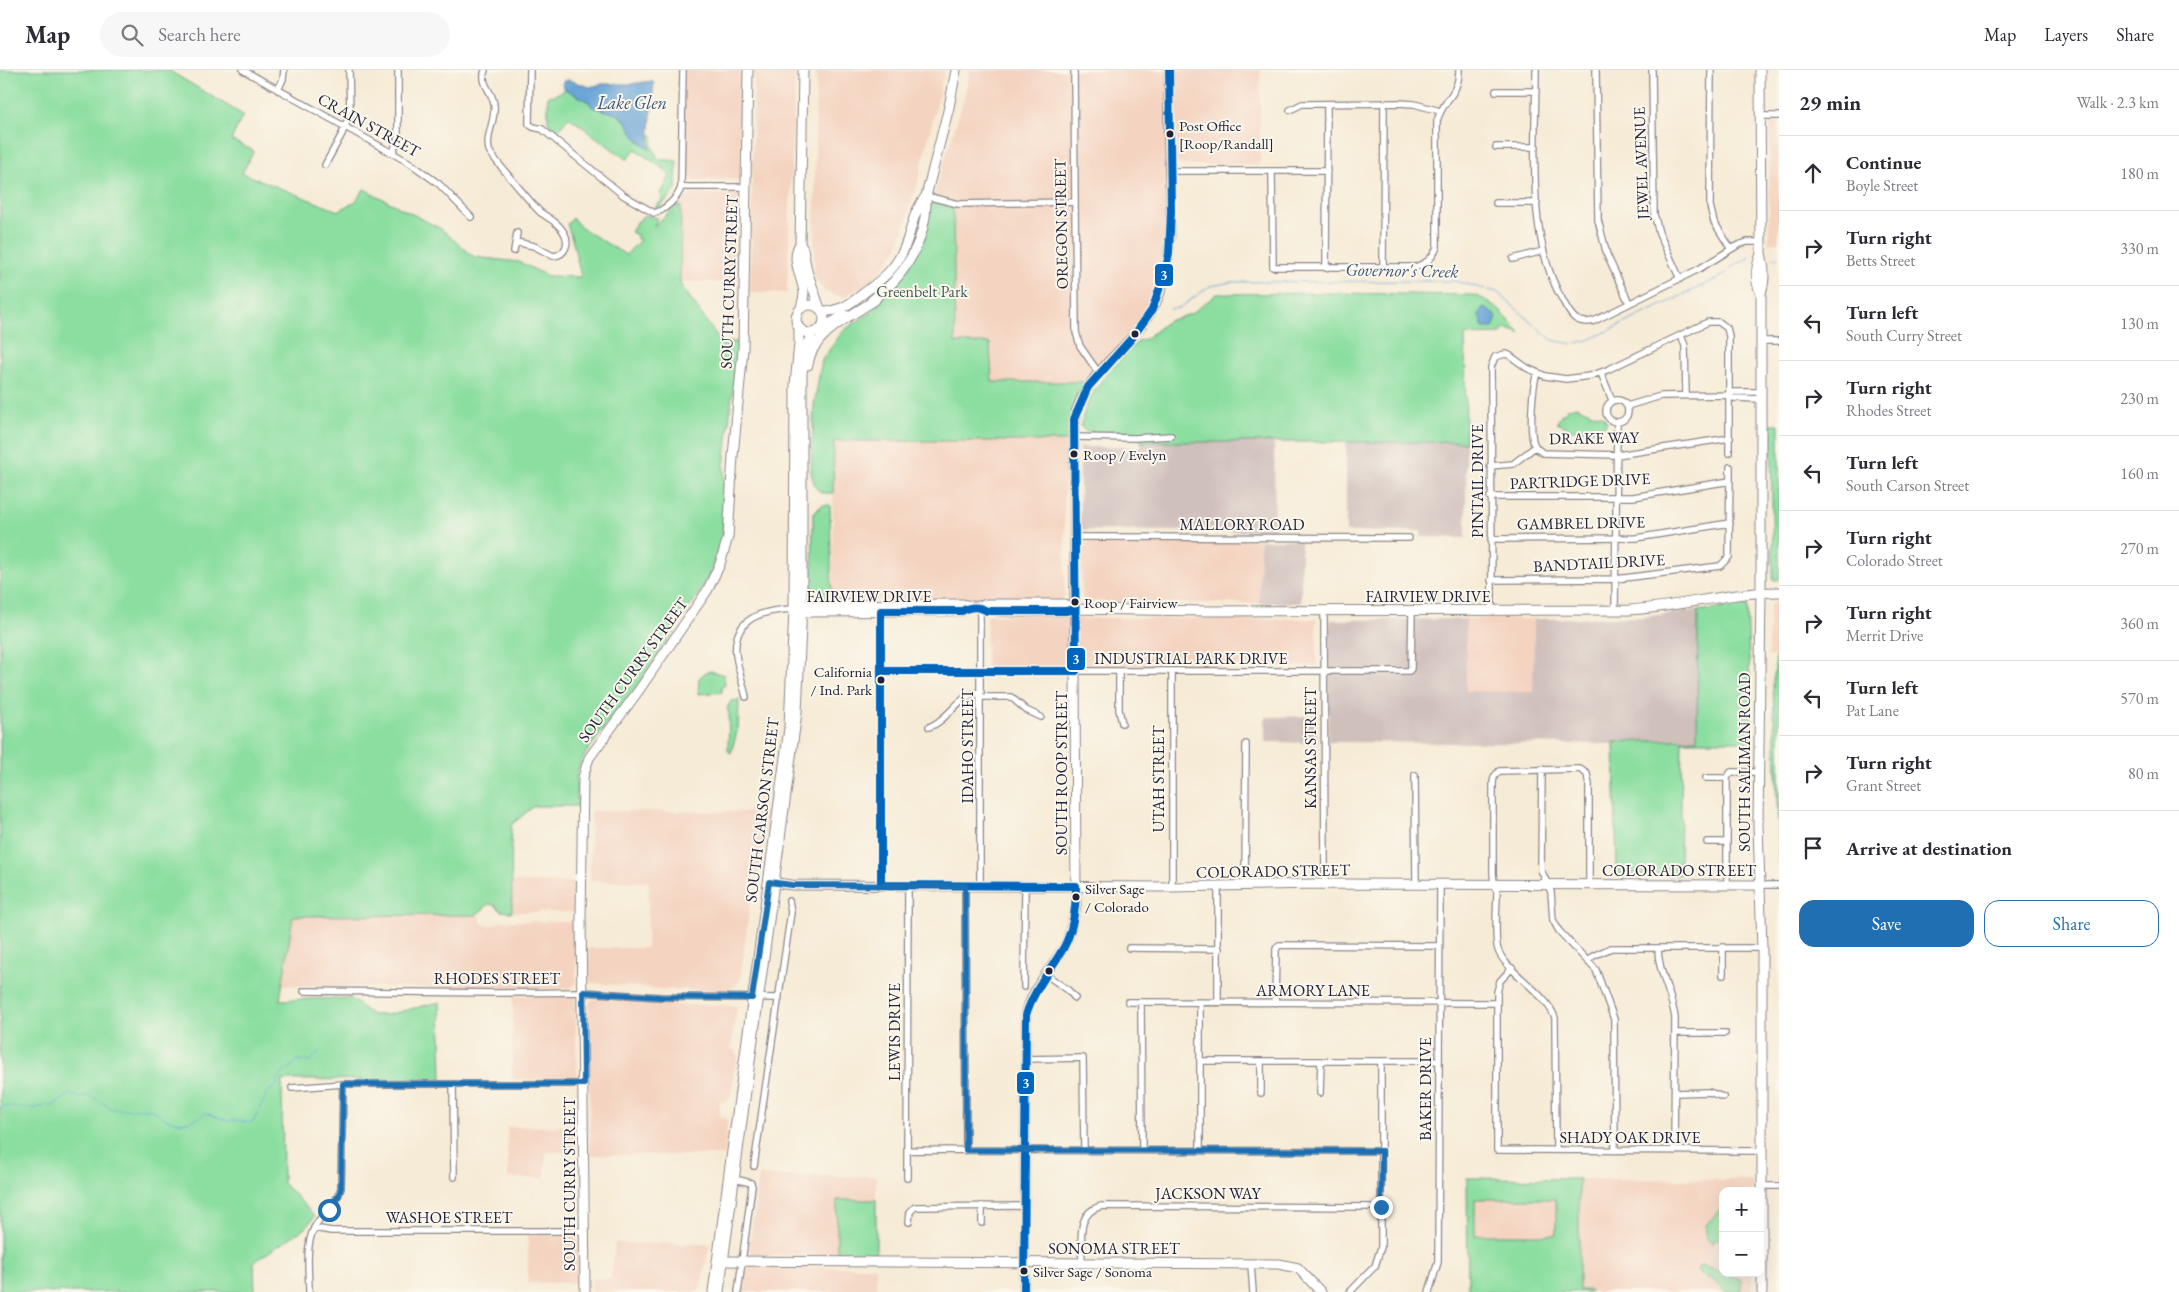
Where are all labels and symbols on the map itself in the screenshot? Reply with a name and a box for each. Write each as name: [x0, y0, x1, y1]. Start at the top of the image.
street label: CRAIN STREET: [314, 88, 424, 162]
water label: Lake Glen: [596, 91, 667, 114]
street label: JEWEL AVENUE: [1629, 106, 1654, 222]
place label: Post Office [Roop/Randall]: [1179, 116, 1274, 153]
marker: Post Office [Roop/Randall]: [1165, 129, 1175, 139]
street label: OREGON STREET: [1049, 158, 1073, 290]
street label: SOUTH CURRY STREET: [715, 194, 743, 369]
water label: Governor's Creek: [1345, 258, 1459, 282]
line badge: 3: [1154, 263, 1174, 287]
text: 3: [1160, 266, 1168, 284]
park label: Greenbelt Park: [876, 281, 968, 302]
unlabelled marker: [1130, 329, 1140, 339]
street label: PINTAIL DRIVE: [1467, 424, 1488, 538]
street label: DRAKE WAY: [1549, 427, 1640, 449]
place label: Roop / Evelyn: [1083, 445, 1167, 464]
marker: Roop / Evelyn: [1069, 449, 1079, 459]
street label: PARTRIDGE DRIVE: [1509, 468, 1651, 494]
street label: GAMBREL DRIVE: [1517, 511, 1645, 535]
street label: MALLORY ROAD: [1179, 514, 1305, 535]
street label: BANDTAIL DRIVE: [1533, 549, 1665, 577]
street label: FAIRVIEW DRIVE: [807, 586, 931, 607]
street label: FAIRVIEW DRIVE: [1366, 586, 1490, 607]
street label: SOUTH CURRY STREET: [573, 593, 693, 746]
place label: Roop / Fairview: [1084, 593, 1178, 612]
marker: Roop / Fairview: [1070, 597, 1080, 607]
line badge: 3: [1066, 647, 1086, 671]
street label: INDUSTRIAL PARK DRIVE: [1094, 648, 1288, 669]
text: 3: [1072, 650, 1080, 668]
place label: California / Ind. Park: [810, 662, 873, 699]
street label: SOUTH SALIMAN ROAD: [1734, 672, 1755, 852]
marker: California / Ind. Park: [876, 675, 886, 685]
street label: KANSAS STREET: [1300, 687, 1321, 809]
street label: IDAHO STREET: [957, 688, 978, 803]
street label: SOUTH ROOP STREET: [1051, 690, 1072, 855]
street label: SOUTH CARSON STREET: [740, 716, 784, 904]
street label: UTAH STREET: [1148, 725, 1169, 832]
street label: COLORADO STREET: [1196, 859, 1350, 883]
street label: COLORADO STREET: [1602, 860, 1756, 881]
place label: Silver Sage / Colorado: [1085, 879, 1149, 916]
marker: Silver Sage / Colorado: [1071, 892, 1081, 902]
unlabelled marker: [1044, 966, 1054, 976]
street label: RHODES STREET: [434, 968, 561, 989]
street label: ARMORY LANE: [1255, 980, 1370, 1001]
street label: LEWIS DRIVE: [884, 983, 905, 1081]
street label: BAKER DRIVE: [1415, 1037, 1436, 1141]
line badge: 3: [1016, 1071, 1035, 1095]
text: 3: [1022, 1074, 1030, 1092]
street label: SOUTH CURRY STREET: [559, 1097, 580, 1271]
street label: SHADY OAK DRIVE: [1559, 1127, 1701, 1148]
street label: JACKSON WAY: [1153, 1183, 1261, 1204]
route end: [1370, 1196, 1393, 1219]
route start: [318, 1199, 341, 1222]
street label: WASHOE STREET: [386, 1207, 513, 1228]
street label: SONOMA STREET: [1048, 1238, 1180, 1259]
place label: Silver Sage / Sonoma: [1033, 1262, 1152, 1281]
marker: Silver Sage / Sonoma: [1019, 1266, 1029, 1276]

